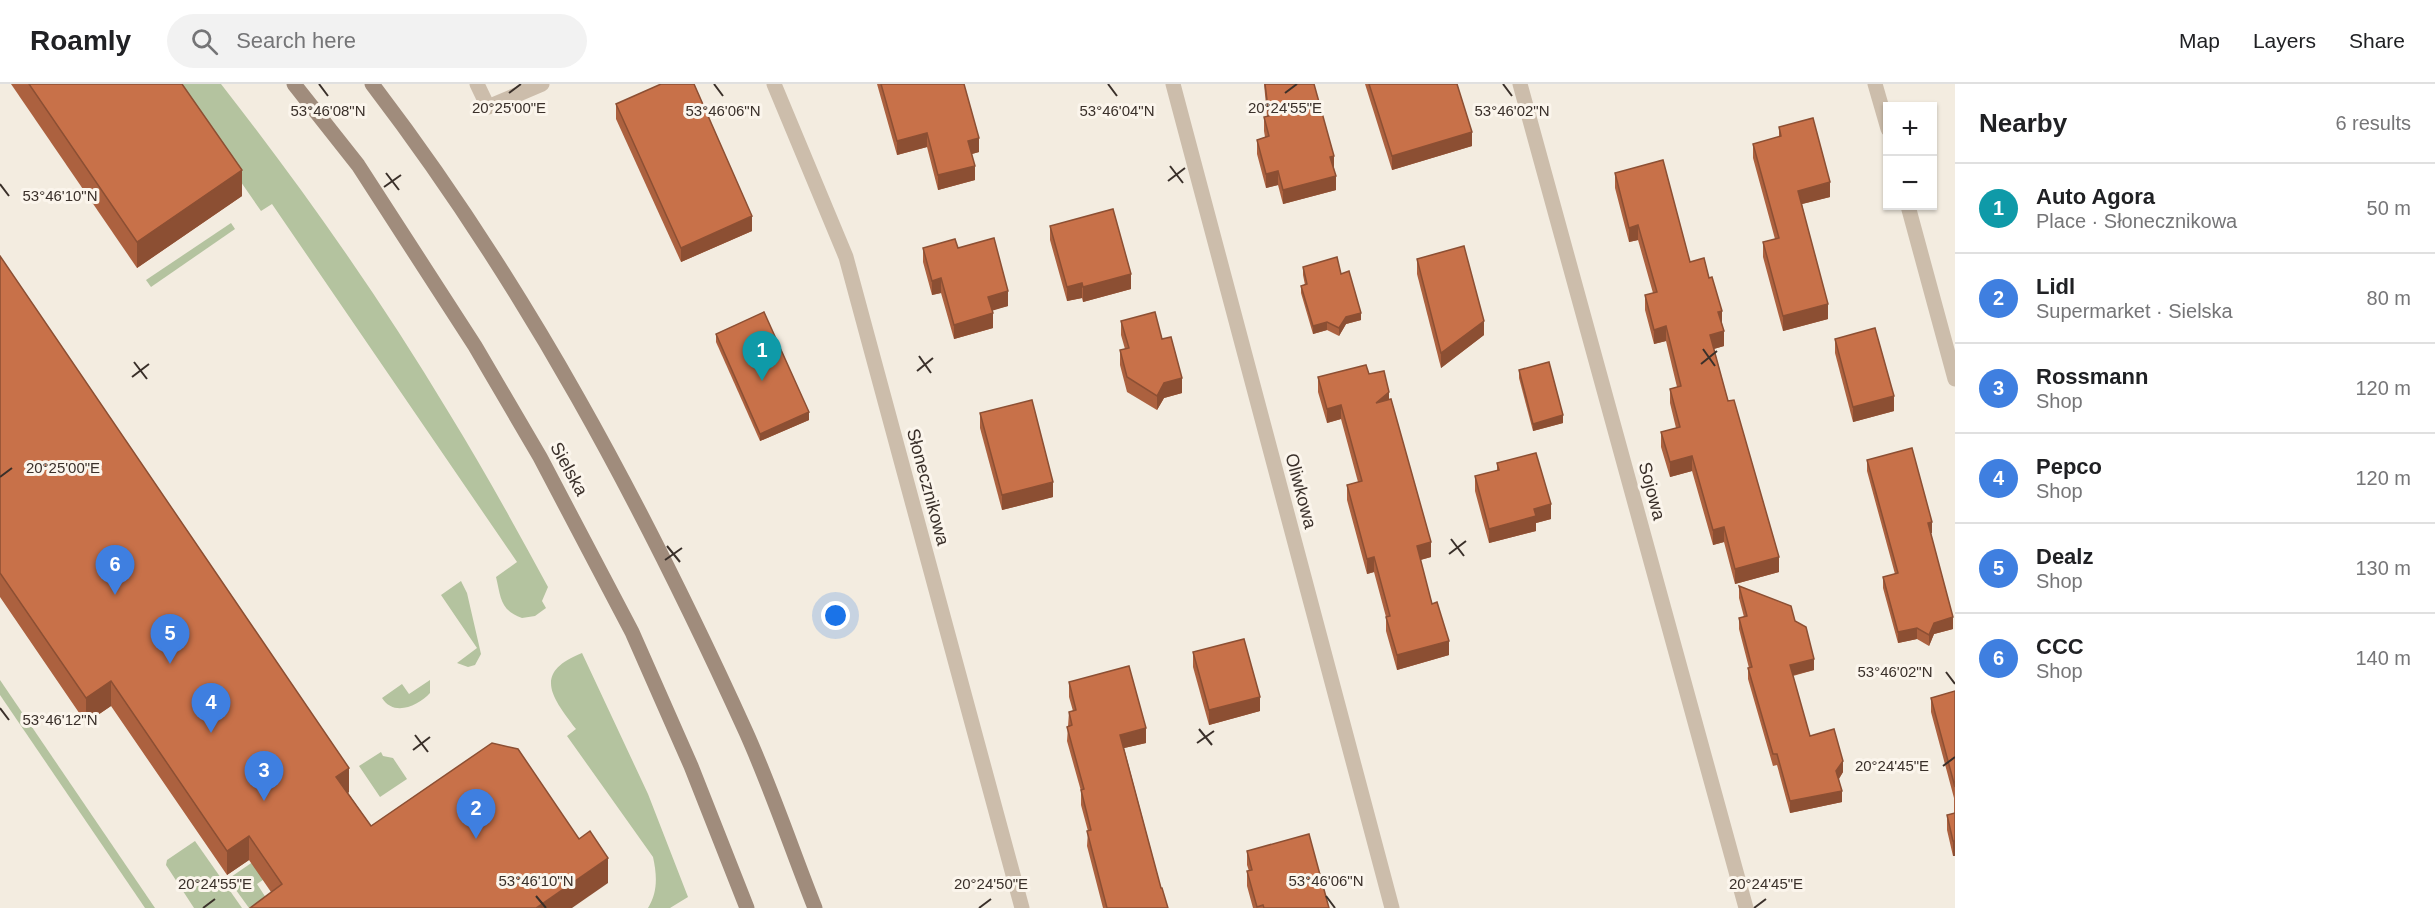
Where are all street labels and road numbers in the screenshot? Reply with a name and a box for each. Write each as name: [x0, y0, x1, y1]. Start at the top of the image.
street label: Słonecznikowa: [903, 426, 953, 549]
street label: Sielska: [546, 439, 592, 500]
street label: Oliwkowa: [1281, 451, 1321, 532]
street label: Sojowa: [1635, 460, 1670, 523]

